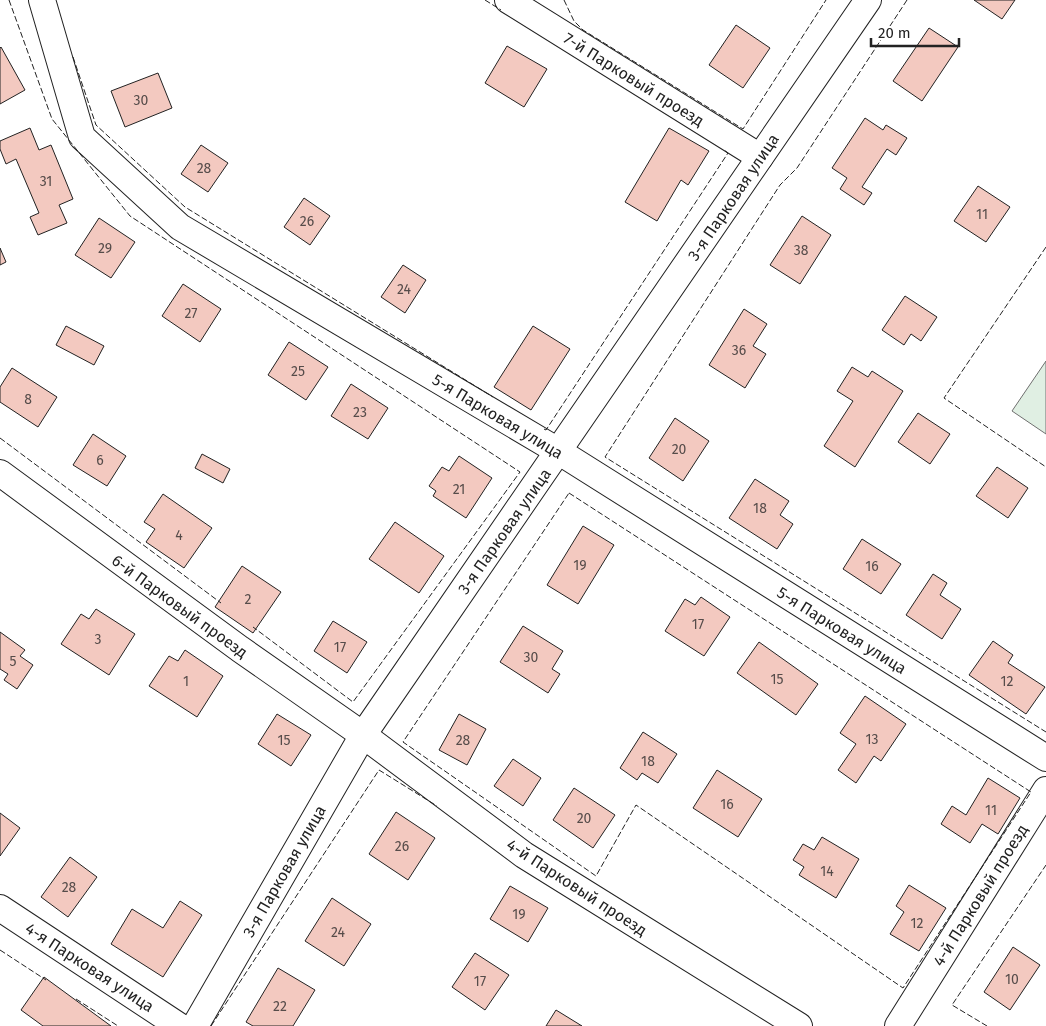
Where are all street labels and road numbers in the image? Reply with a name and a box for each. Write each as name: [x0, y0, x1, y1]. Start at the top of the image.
street label: 7-й Парковый проезд: [560, 28, 707, 130]
street label: 3-я Парковая улица: [684, 130, 783, 264]
street label: 5-я Парковая улица: [429, 370, 566, 463]
street label: 3-я Парковая улица: [454, 465, 555, 598]
street label: 6-й Парковый проезд: [108, 551, 251, 662]
street label: 5-я Парковая улица: [774, 583, 910, 678]
street label: 3-я Парковая улица: [239, 802, 330, 941]
street label: 4-й Парковый проезд: [929, 821, 1032, 970]
street label: 4-й Парковый проезд: [503, 835, 650, 940]
street label: 4-я Парковая улица: [22, 919, 158, 1016]

